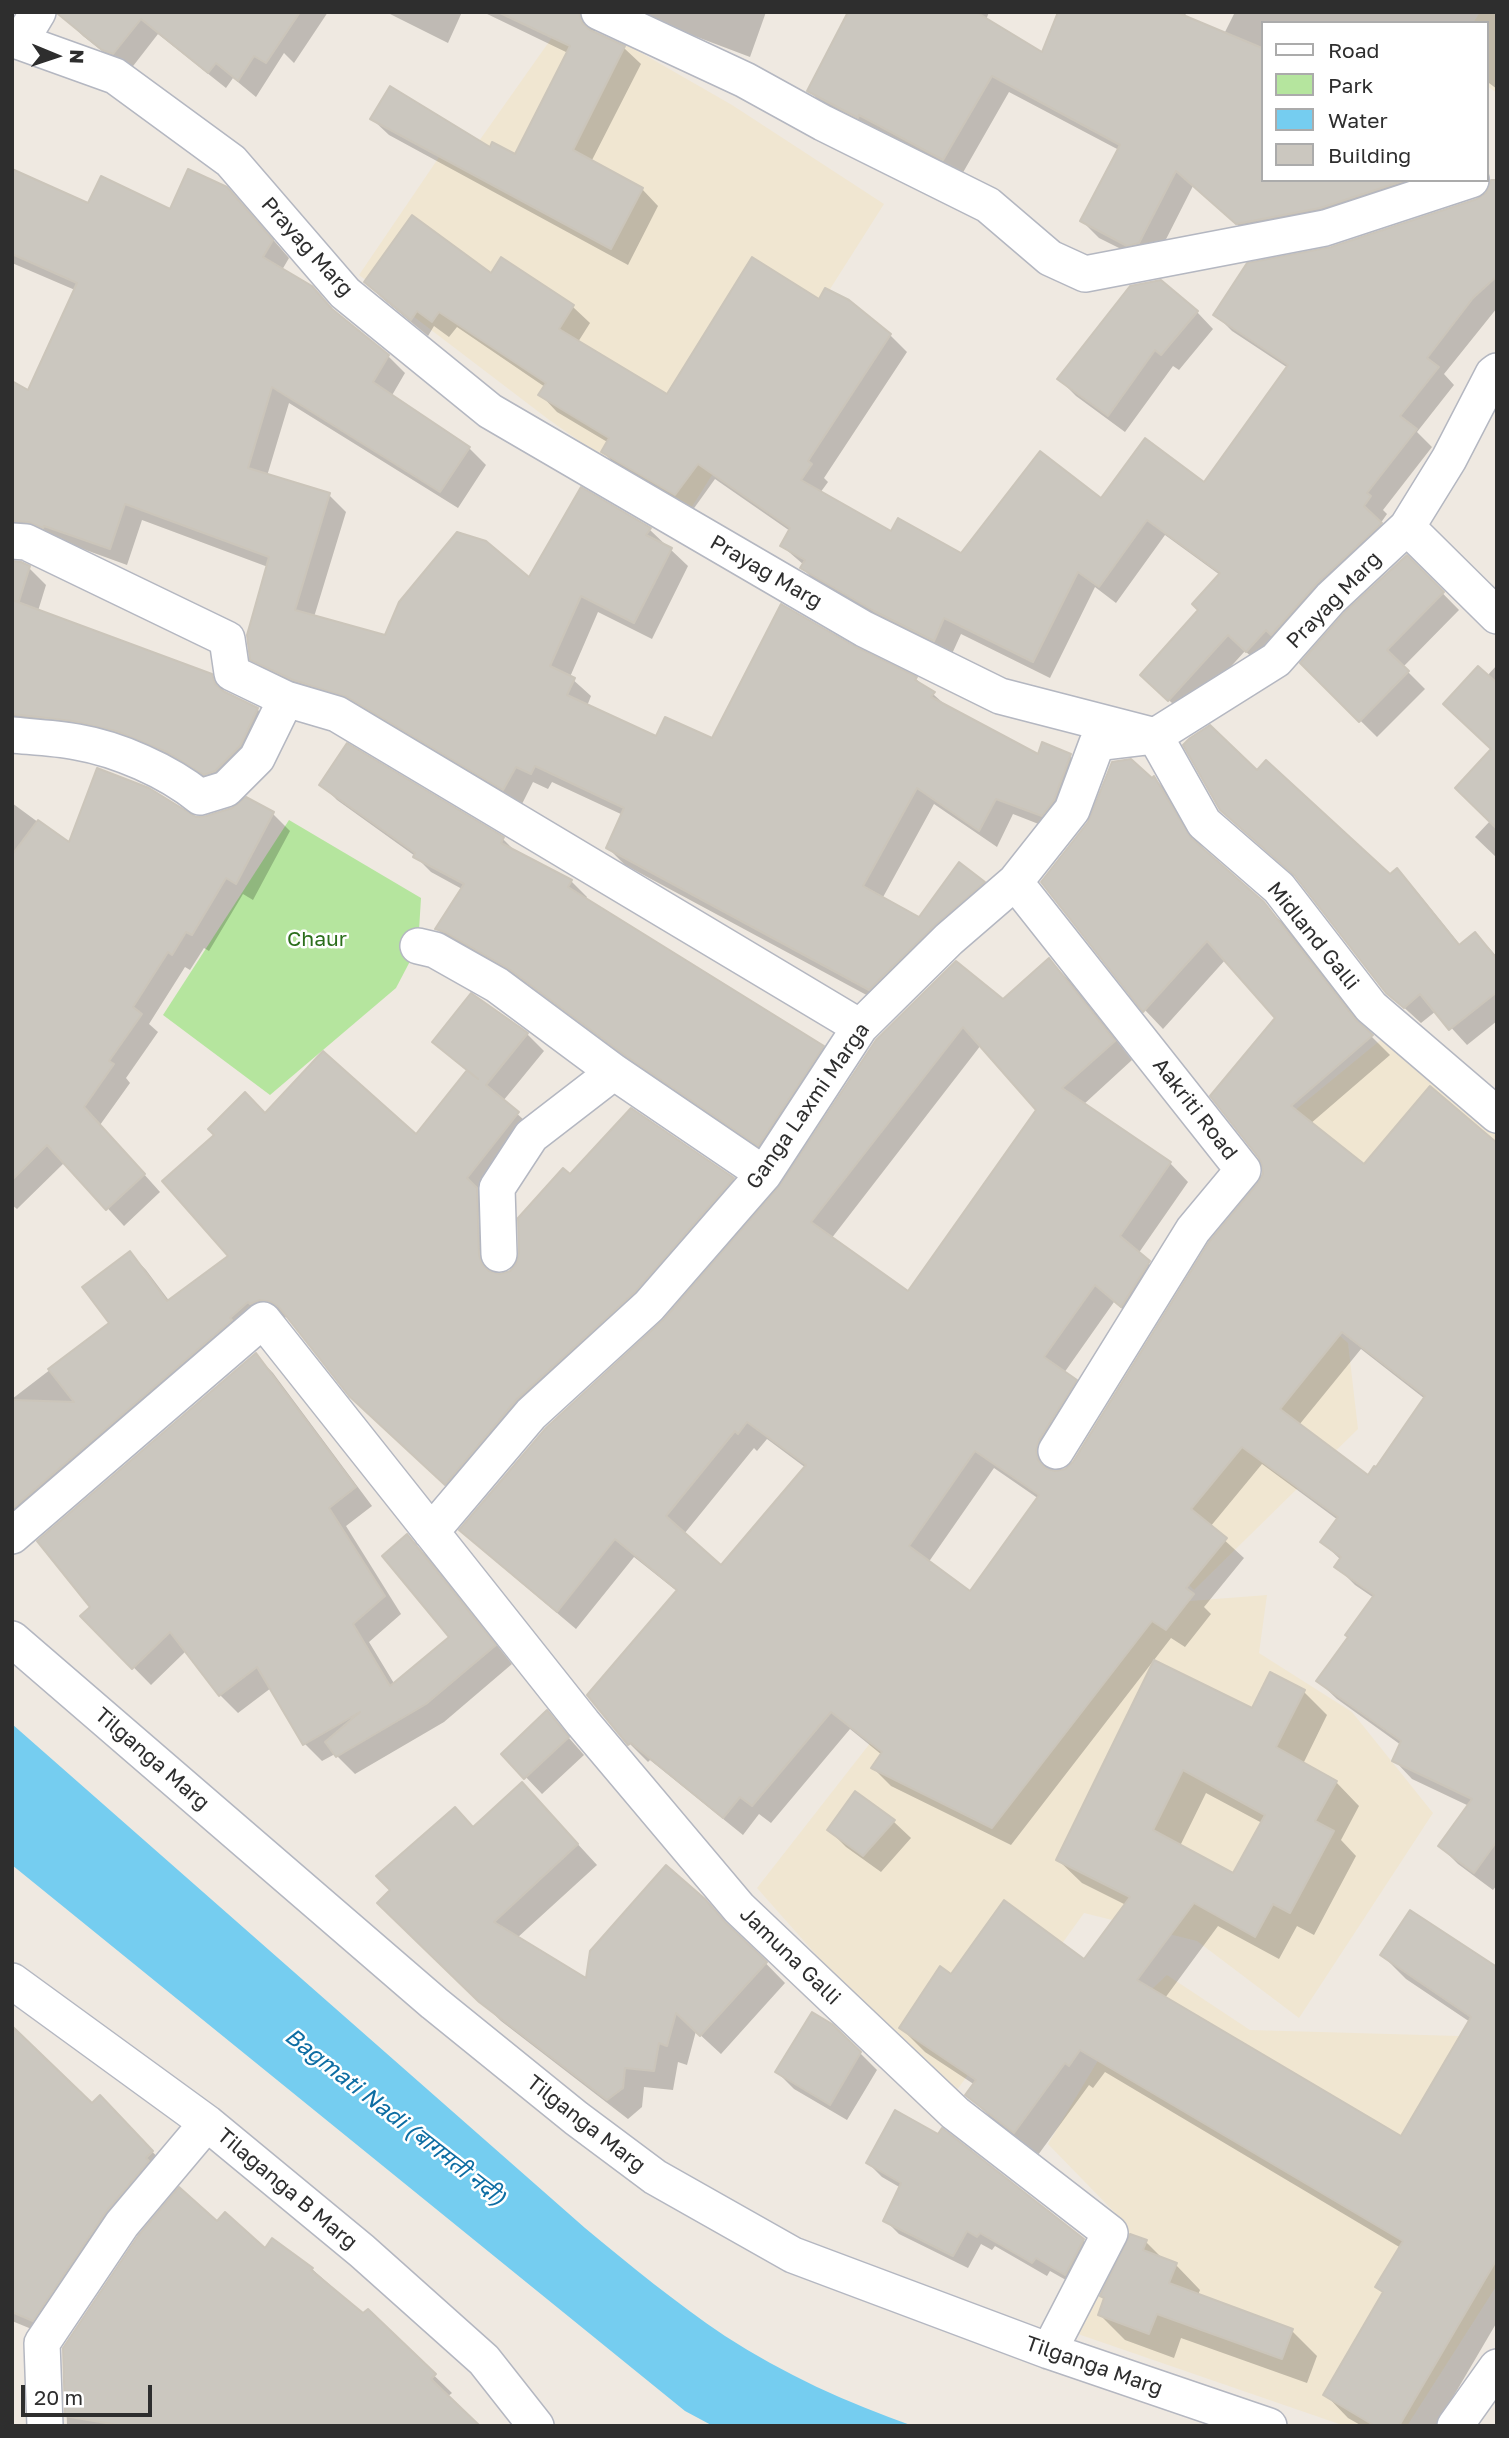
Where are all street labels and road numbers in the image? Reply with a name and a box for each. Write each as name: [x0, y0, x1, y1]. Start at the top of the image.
street label: Prayag Marg: [256, 192, 358, 302]
street label: Prayag Marg: [706, 530, 826, 614]
street label: Prayag Marg: [1281, 546, 1387, 654]
street label: Midland Galli: [1262, 877, 1364, 995]
street label: Ganga Laxmi Marga: [741, 1018, 875, 1194]
street label: Aakriti Road: [1147, 1053, 1243, 1165]
street label: Tilganga Marg: [90, 1702, 214, 1816]
street label: Jamuna Galli: [734, 1902, 846, 2010]
street label: Tilganga Marg: [522, 2070, 650, 2178]
street label: Tilaganga B Marg: [212, 2123, 362, 2255]
street label: Tilganga Marg: [1022, 2331, 1166, 2401]

